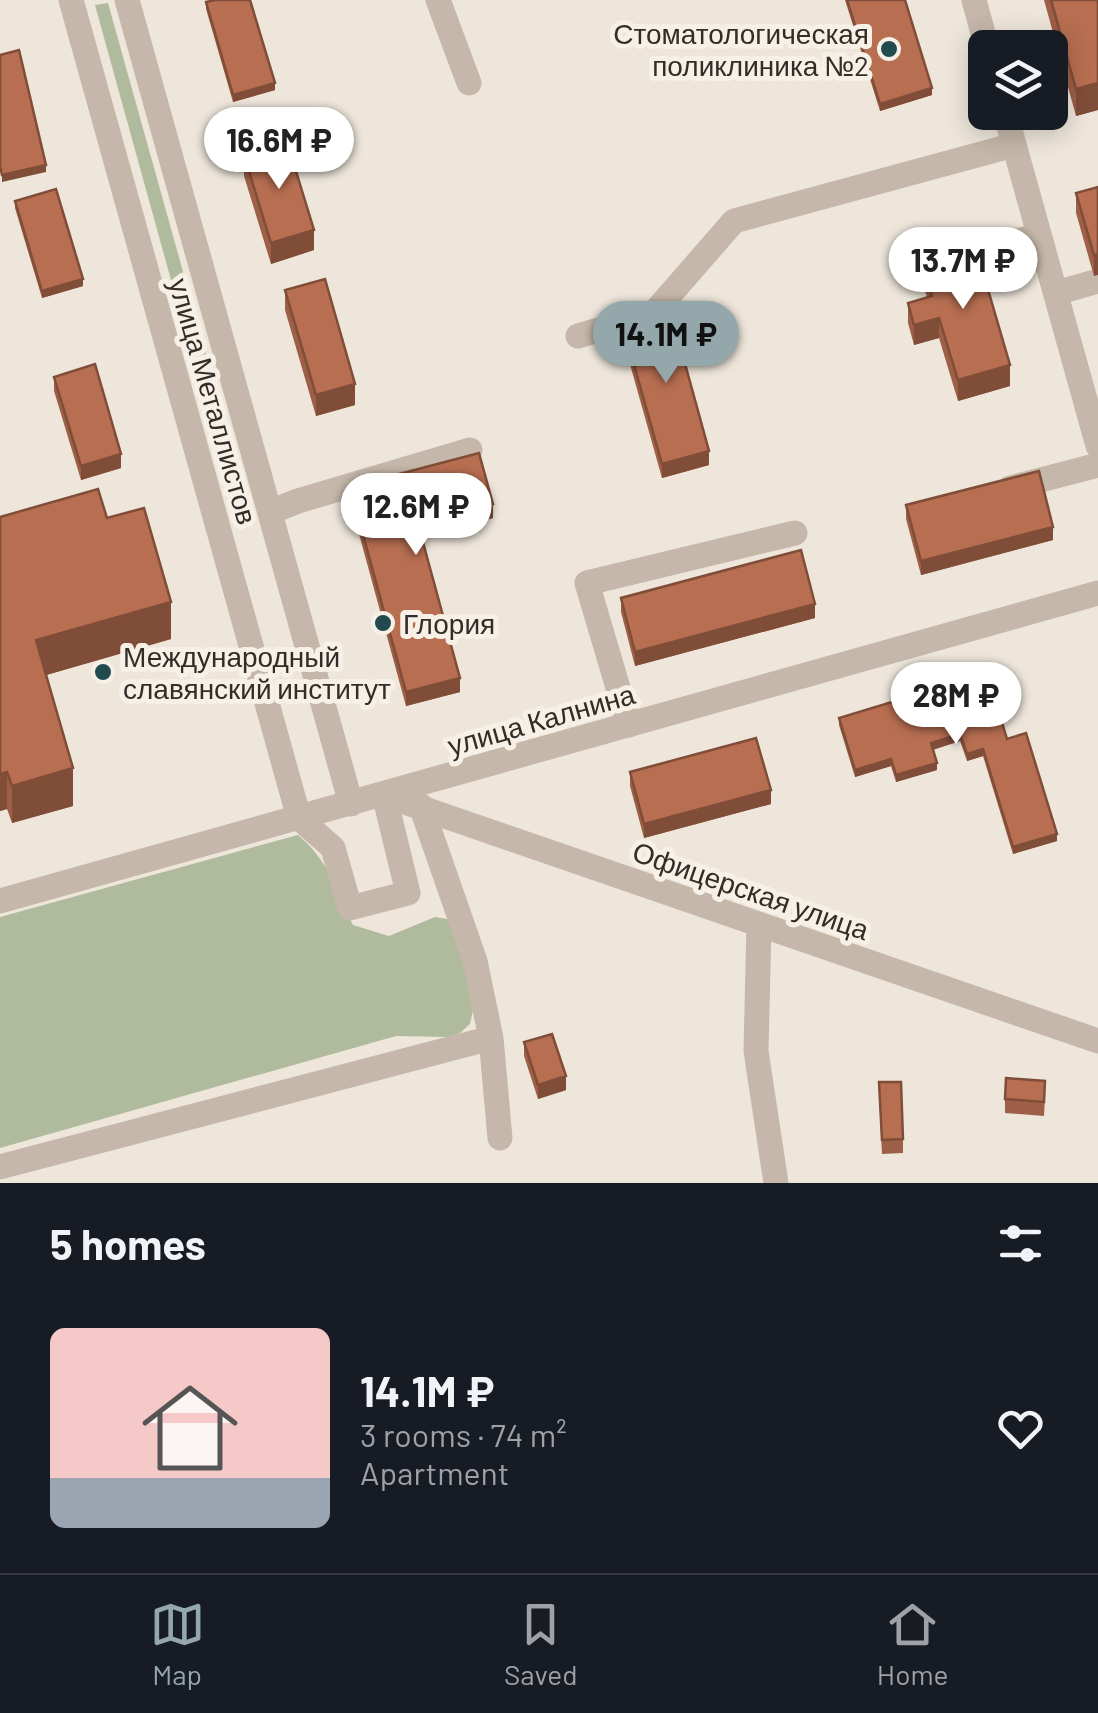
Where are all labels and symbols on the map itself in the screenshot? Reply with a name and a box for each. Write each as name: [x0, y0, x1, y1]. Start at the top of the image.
place label: Стоматологическая поликлиника №2: [613, 16, 869, 82]
marker: Стоматологическая поликлиника №2: [878, 38, 900, 60]
pin: 16.6M ₽: [187, 107, 371, 192]
pin: 13.7M ₽: [871, 227, 1055, 312]
street label: улица Металлистов: [163, 274, 265, 528]
pin: 14.1M ₽: [574, 301, 758, 386]
pin: 12.6M ₽: [324, 473, 508, 558]
place label: Глория: [403, 606, 495, 640]
marker: Глория: [372, 612, 394, 634]
place label: Международный славянский институт: [123, 639, 391, 705]
marker: Международный славянский институт: [92, 661, 114, 683]
pin: 28M ₽: [886, 662, 1026, 747]
street label: улица Калнина: [444, 676, 639, 762]
street label: Офицерская улица: [628, 834, 874, 947]

